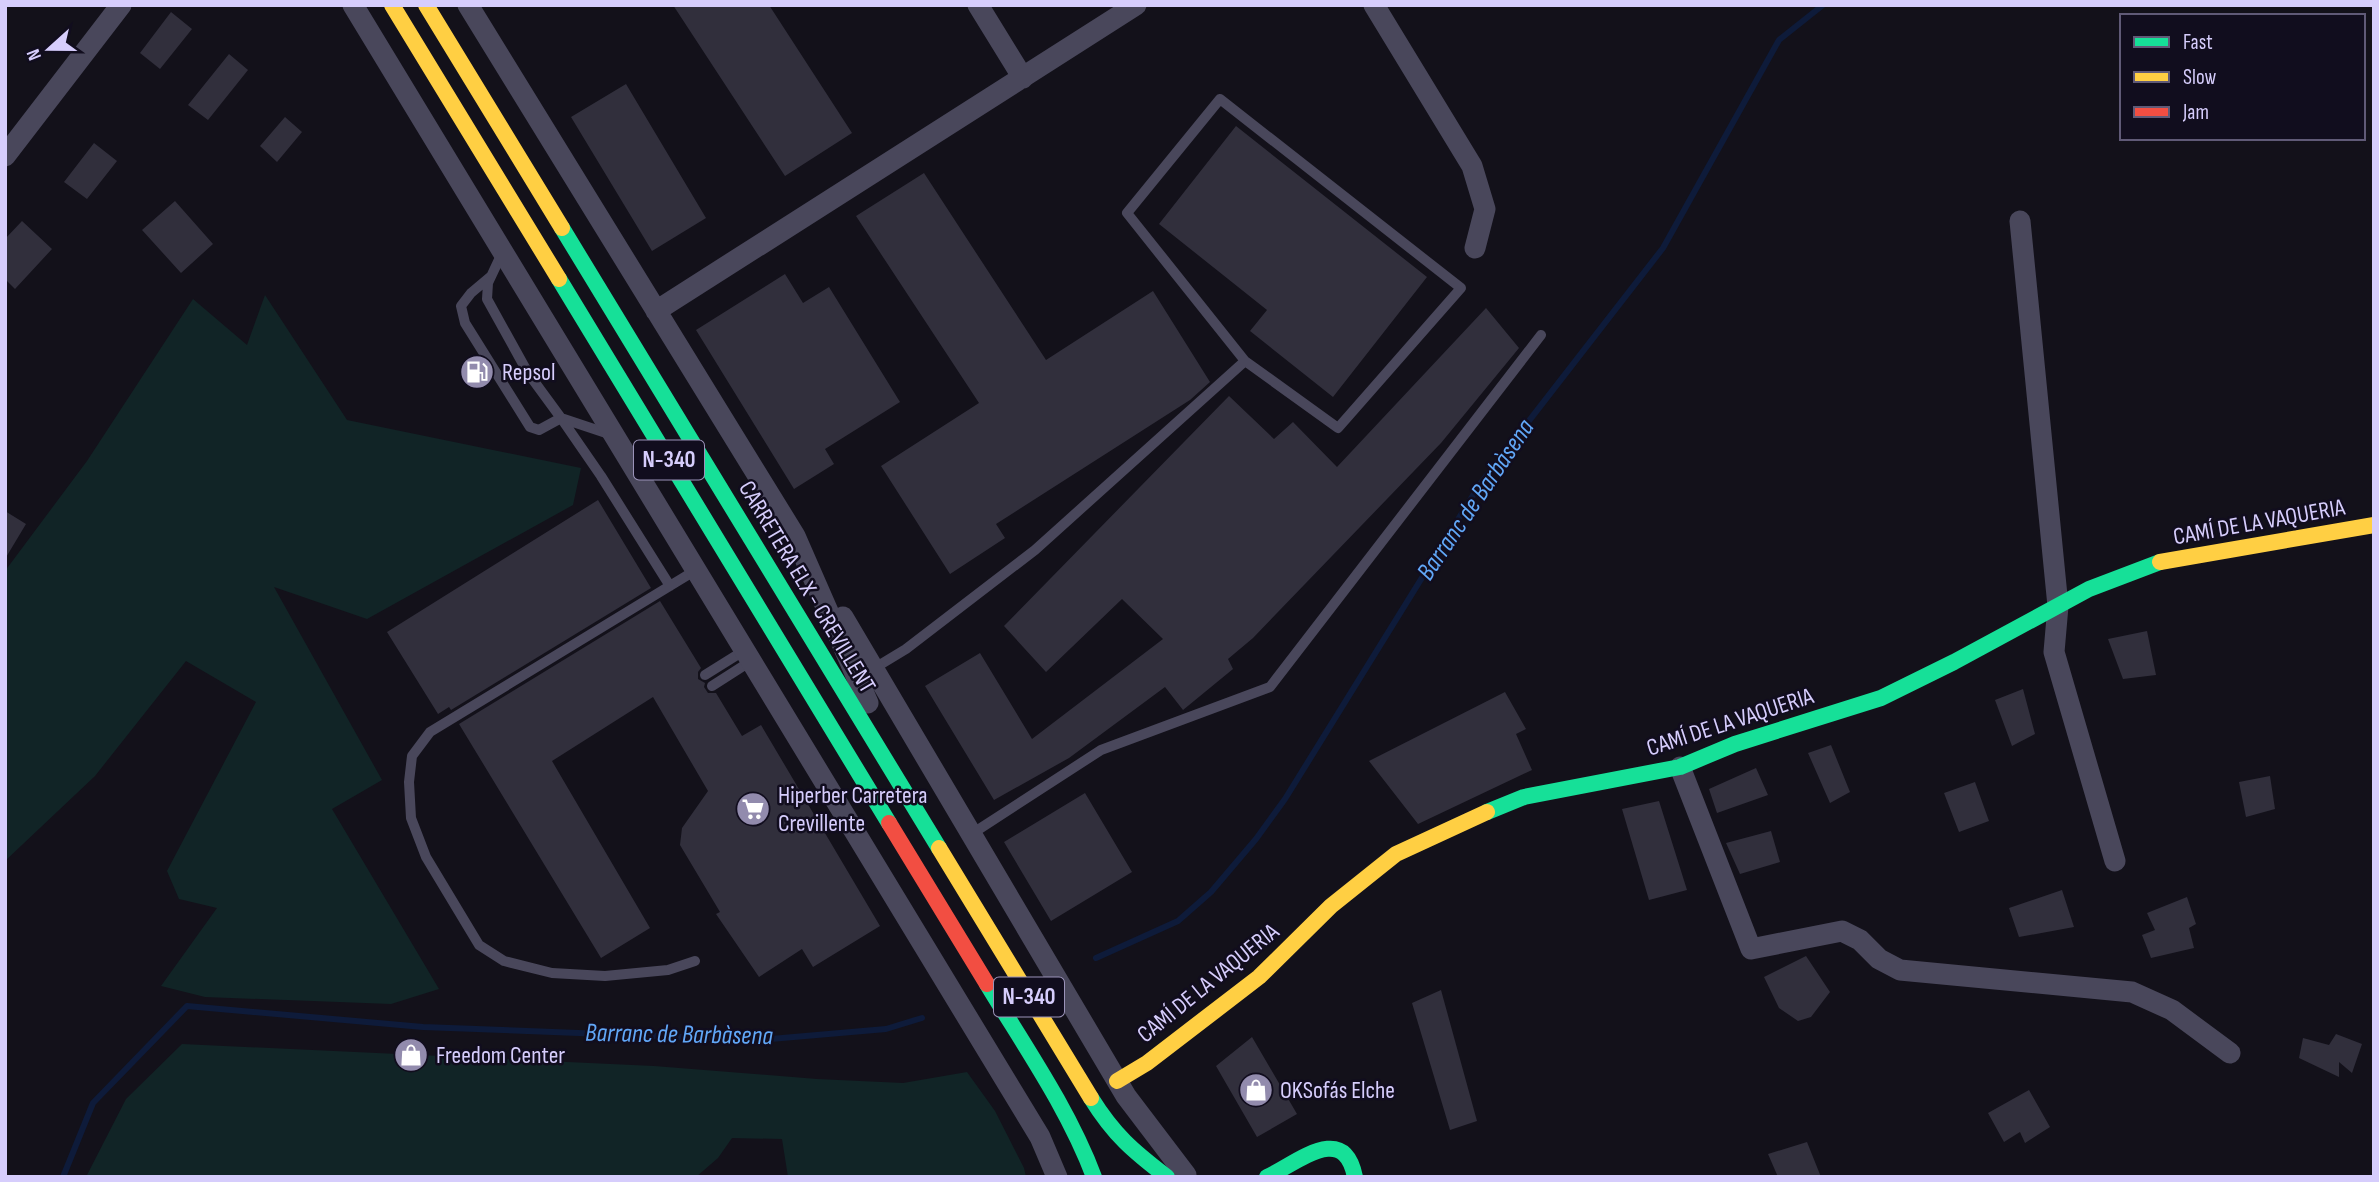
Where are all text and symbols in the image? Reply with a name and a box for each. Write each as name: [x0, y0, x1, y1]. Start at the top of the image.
north arrow: [14, 14, 84, 84]
legend: [2120, 14, 2365, 140]
text: Fast: [2183, 30, 2213, 55]
text: N: [22, 46, 47, 63]
text: Slow: [2183, 65, 2217, 90]
text: Jam: [2182, 100, 2209, 125]
fuel station icon: Repsol: [458, 353, 496, 391]
place label: Repsol: [502, 358, 555, 387]
water label: Barranc de Barbàsena: [1411, 413, 1542, 586]
road number: N-340: [634, 440, 704, 480]
street label: CARRETERA ELX - CREVILLENT: [732, 476, 882, 698]
street label: CAMÍ DE LA VAQUERIA: [2171, 493, 2348, 551]
street label: CAMÍ DE LA VAQUERIA: [1643, 681, 1818, 763]
place label: Hiperber Carretera Crevillente: [778, 781, 927, 838]
supermarket icon: Hiperber Carretera Crevillente: [734, 790, 772, 828]
street label: CAMÍ DE LA VAQUERIA: [1131, 917, 1285, 1049]
road number: N-340: [994, 978, 1064, 1016]
water label: Barranc de Barbàsena: [585, 1018, 774, 1052]
shop icon: Freedom Center: [392, 1036, 430, 1074]
place label: Freedom Center: [436, 1041, 565, 1070]
shop icon: OKSofás Elche: [1237, 1071, 1275, 1109]
place label: OKSofás Elche: [1280, 1076, 1395, 1105]

